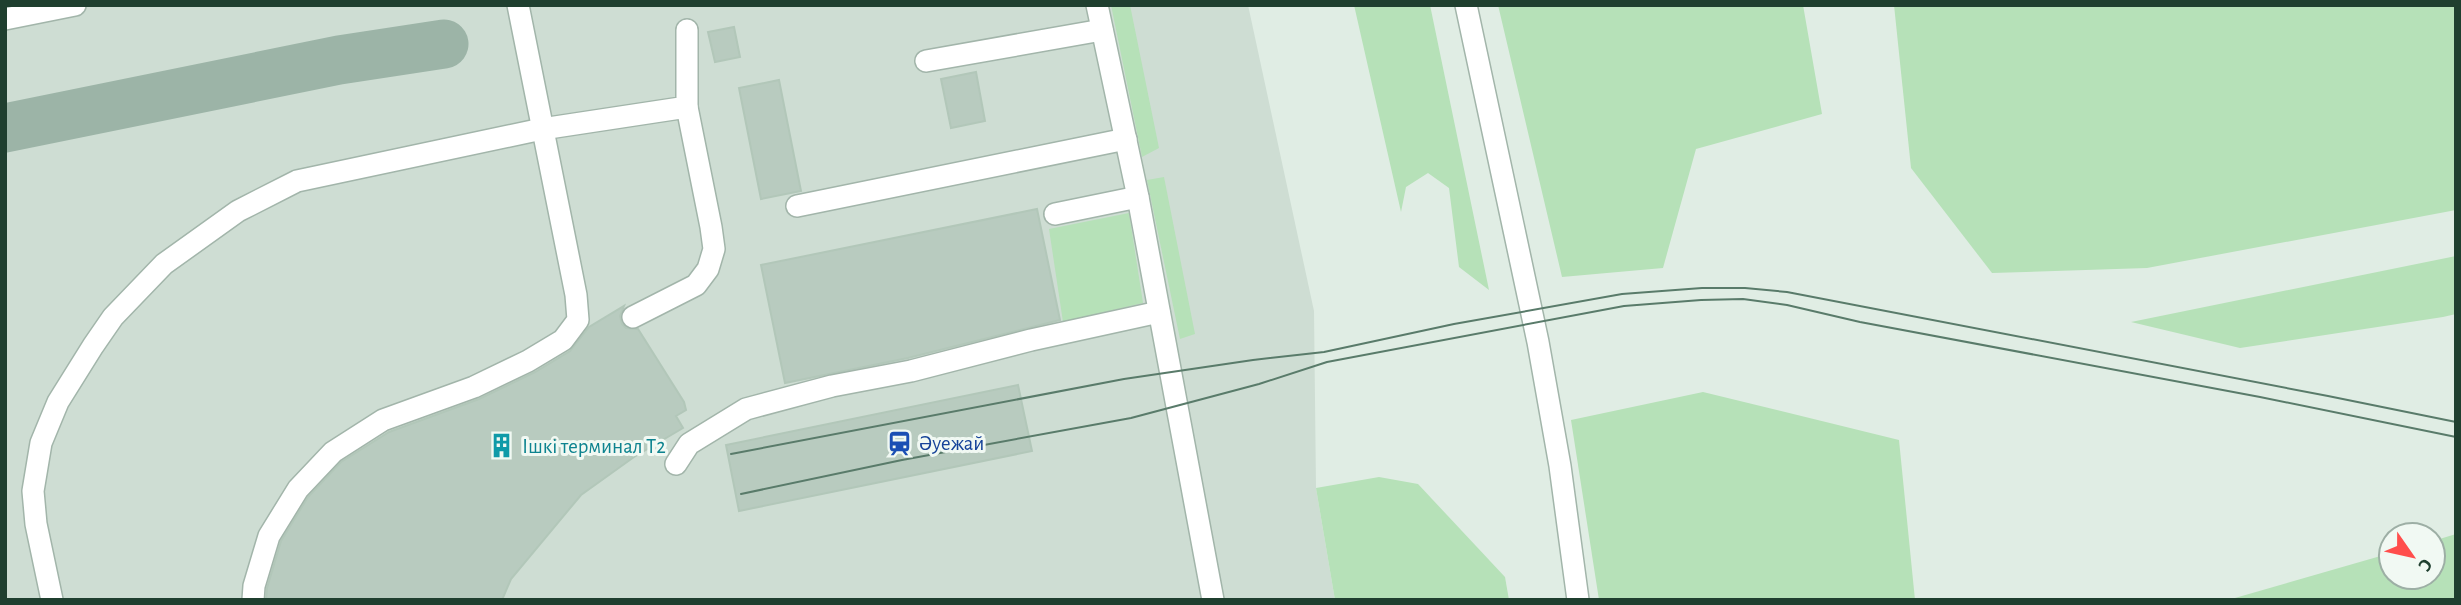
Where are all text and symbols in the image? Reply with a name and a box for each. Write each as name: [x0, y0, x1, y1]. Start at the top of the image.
station icon: Әуежай: [885, 429, 913, 457]
building icon: Ішкі терминал T2: [488, 432, 516, 460]
place label: Әуежай: [919, 433, 984, 454]
place label: Ішкі терминал T2: [522, 436, 666, 457]
north arrow: [2377, 521, 2447, 591]
text: С: [2414, 555, 2436, 574]

